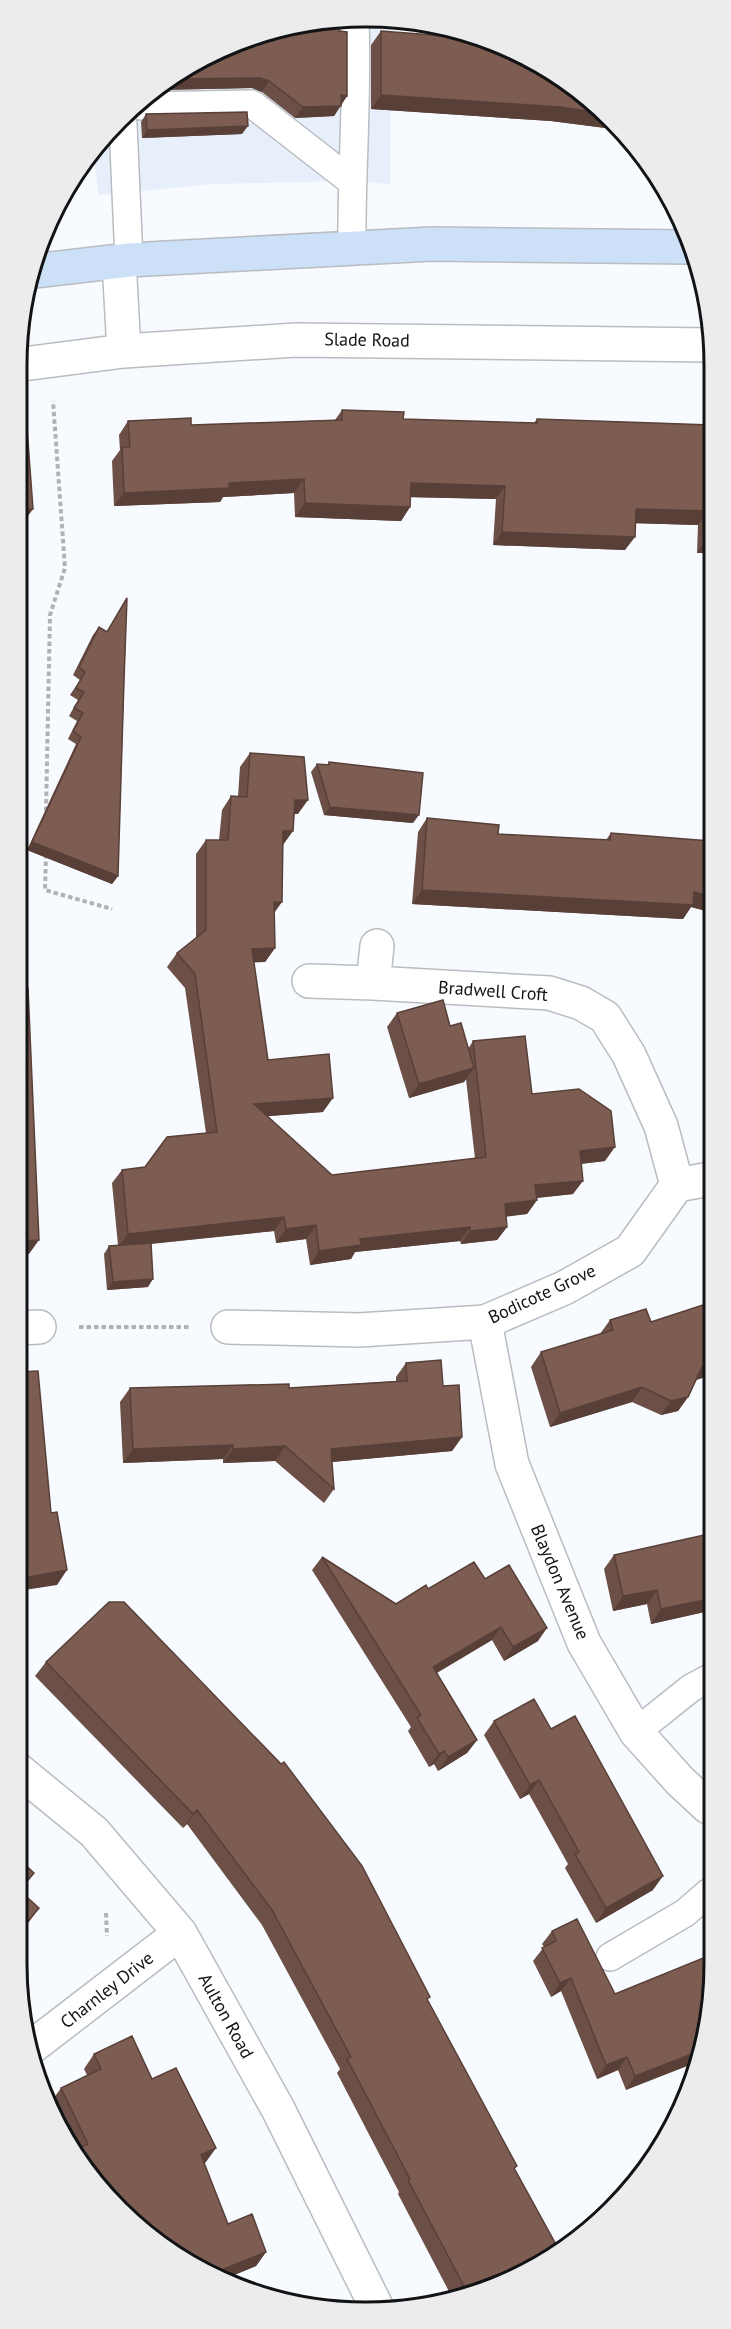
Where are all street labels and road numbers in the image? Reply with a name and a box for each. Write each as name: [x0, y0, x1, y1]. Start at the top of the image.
street label: Slade Road: [324, 327, 410, 352]
street label: Bradwell Croft: [437, 975, 549, 1006]
street label: Bodicote Grove: [484, 1259, 599, 1328]
street label: Blaydon Avenue: [526, 1521, 595, 1643]
street label: Charnley Drive: [56, 1946, 158, 2033]
street label: Aulton Road: [194, 1969, 259, 2062]

